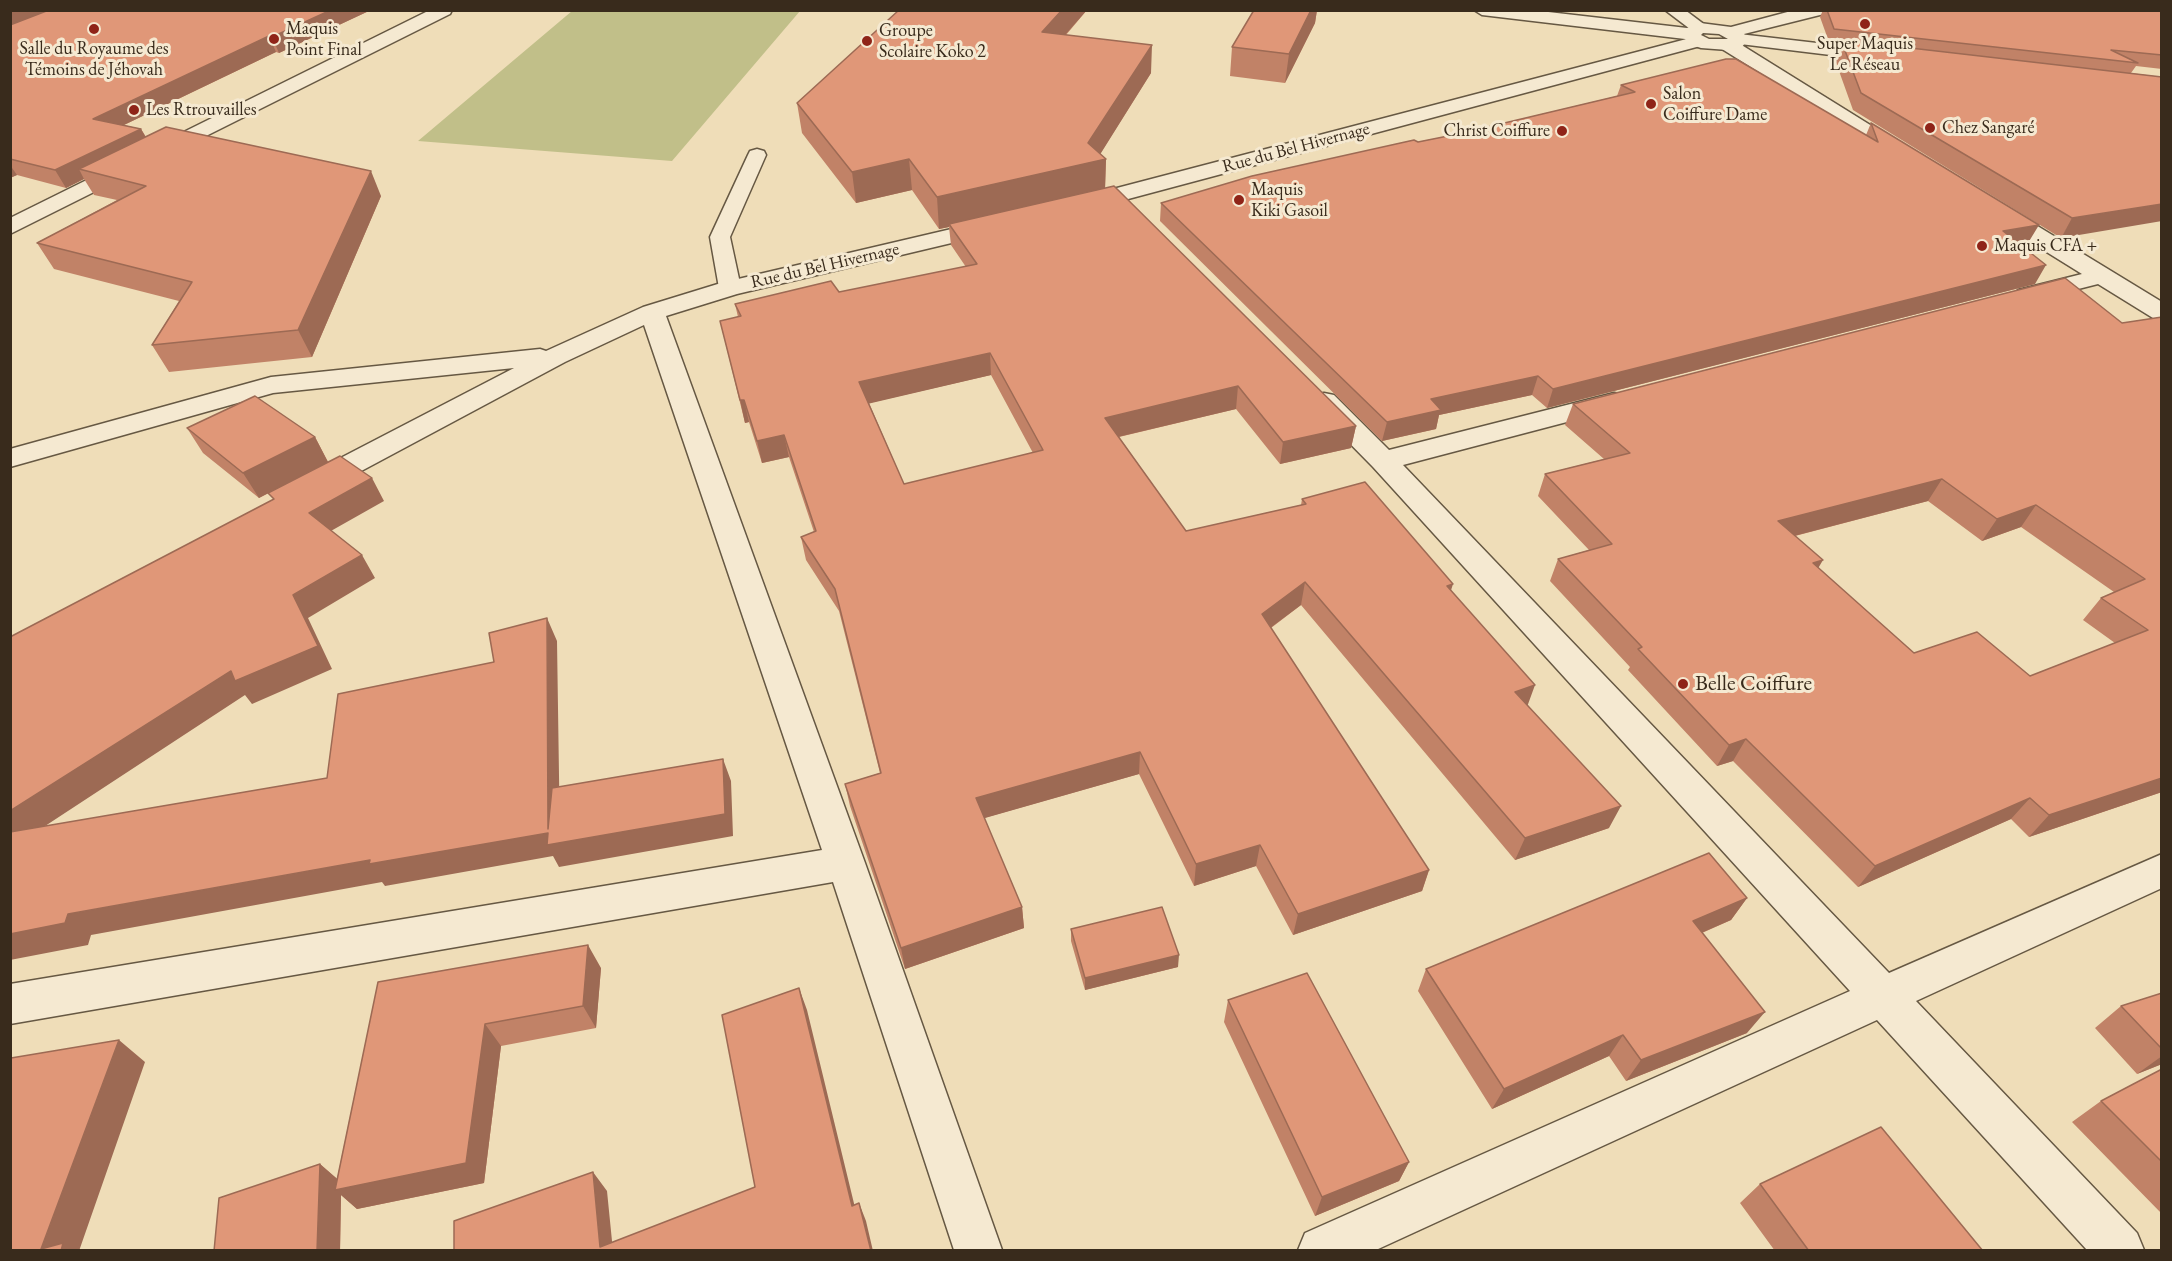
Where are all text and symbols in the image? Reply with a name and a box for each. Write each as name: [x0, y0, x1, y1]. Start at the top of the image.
marker: Super Maquis Le Réseau: [1858, 17, 1872, 31]
place label: Maquis Point Final: [286, 18, 362, 60]
place label: Groupe Scolaire Koko 2: [879, 20, 986, 63]
marker: Salle du Royaume des Témoins de Jéhovah: [87, 22, 101, 36]
marker: Maquis Point Final: [267, 32, 281, 46]
place label: Super Maquis Le Réseau: [1817, 33, 1913, 76]
marker: Groupe Scolaire Koko 2: [860, 34, 874, 48]
place label: Salle du Royaume des Témoins de Jéhovah: [19, 38, 169, 80]
place label: Salon Coiffure Dame: [1663, 83, 1767, 125]
marker: Salon Coiffure Dame: [1644, 97, 1658, 111]
place label: Les Rtrouvailles: [146, 99, 257, 121]
marker: Les Rtrouvailles: [127, 103, 141, 117]
place label: Chez Sangaré: [1942, 117, 2035, 139]
street label: Rue du Bel Hivernage: [1220, 118, 1372, 178]
place label: Christ Coiffure: [1443, 120, 1550, 142]
marker: Chez Sangaré: [1923, 121, 1937, 135]
marker: Christ Coiffure: [1555, 124, 1569, 138]
place label: Maquis Kiki Gasoil: [1251, 179, 1328, 222]
marker: Maquis Kiki Gasoil: [1232, 193, 1246, 207]
place label: Maquis CFA +: [1994, 235, 2097, 257]
street label: Rue du Bel Hivernage: [749, 238, 901, 294]
marker: Maquis CFA +: [1975, 239, 1989, 253]
place label: Belle Coiffure: [1695, 671, 1812, 697]
marker: Belle Coiffure: [1676, 677, 1690, 691]

